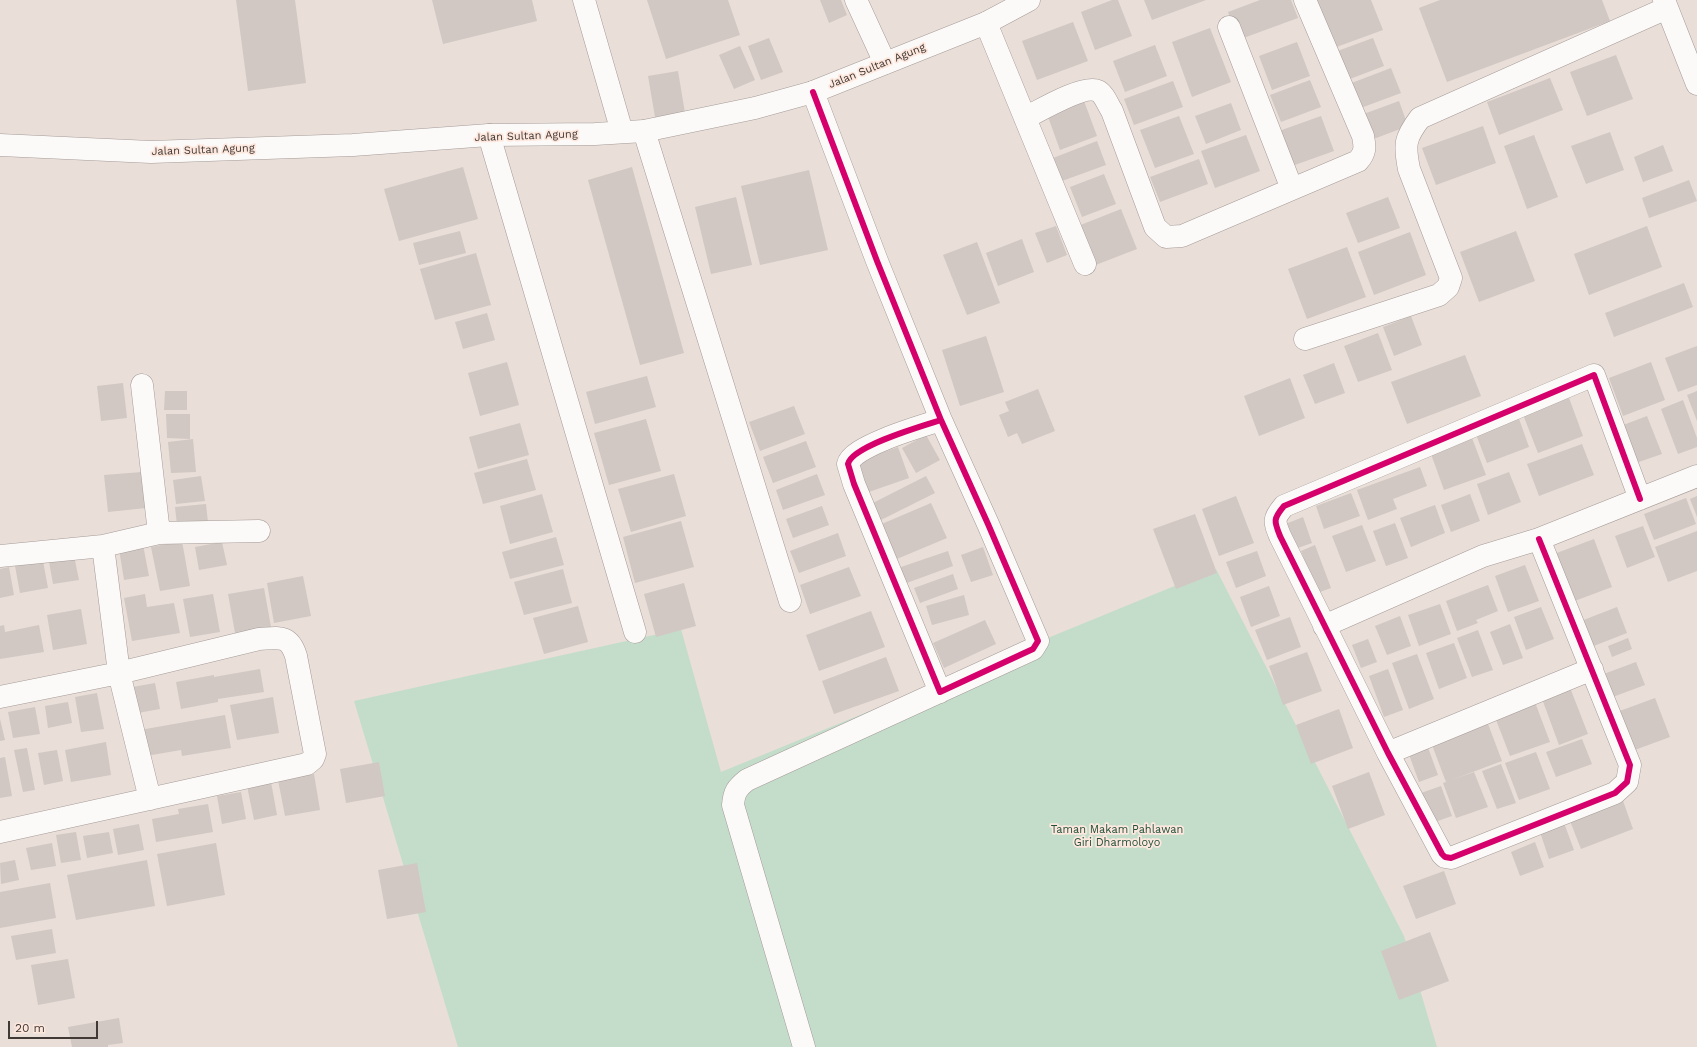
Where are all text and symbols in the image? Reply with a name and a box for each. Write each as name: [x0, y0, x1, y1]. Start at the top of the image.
street label: Jalan Sultan Agung: [827, 41, 927, 91]
street label: Jalan Sultan Agung: [474, 128, 578, 144]
street label: Jalan Sultan Agung: [151, 142, 255, 158]
park label: Taman Makam Pahlawan Giri Dharmoloyo: [1051, 823, 1183, 849]
scale bar: [10, 1013, 100, 1039]
text: 20 m: [15, 1021, 45, 1035]

